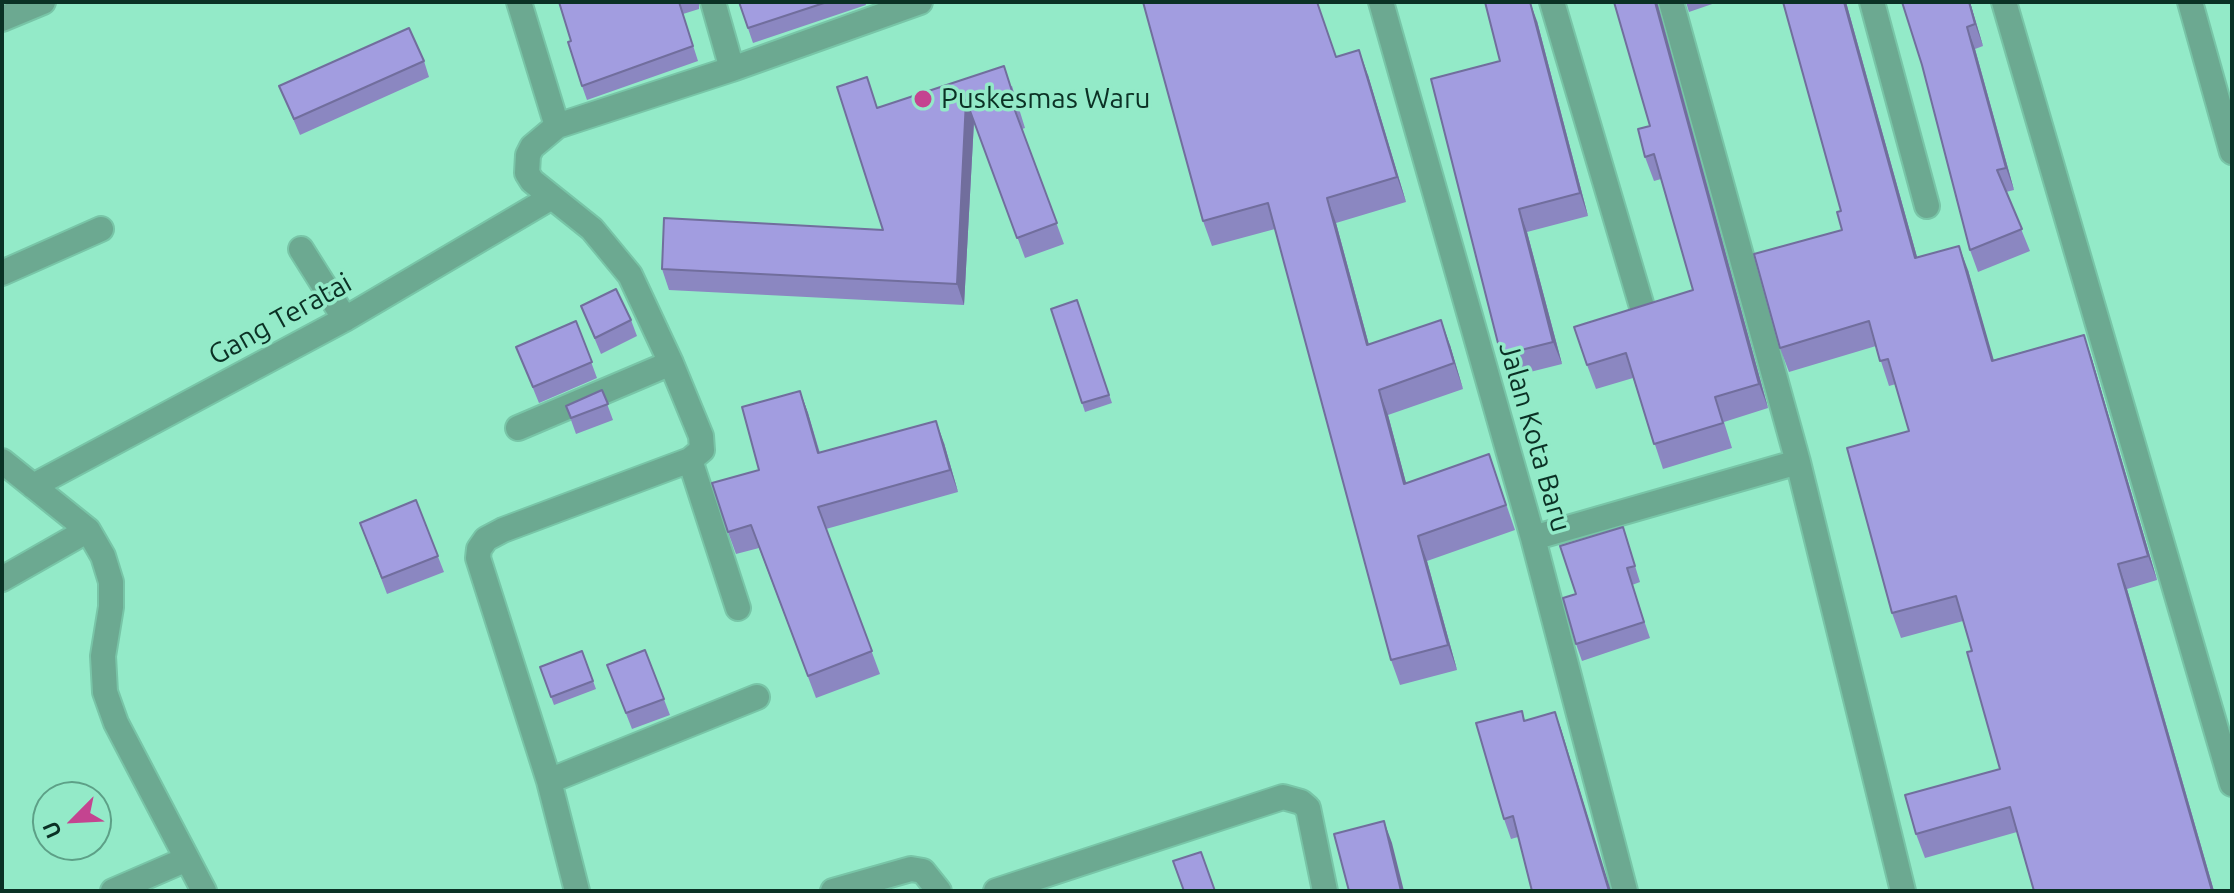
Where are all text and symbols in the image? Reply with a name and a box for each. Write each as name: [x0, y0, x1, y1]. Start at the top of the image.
place label: Puskesmas Waru: [941, 82, 1151, 116]
marker: Puskesmas Waru: [912, 88, 934, 110]
street label: Gang Teratai: [203, 266, 357, 372]
street label: Jalan Kota Baru: [1492, 338, 1578, 536]
north arrow: [32, 781, 112, 861]
text: U: [37, 818, 66, 842]

